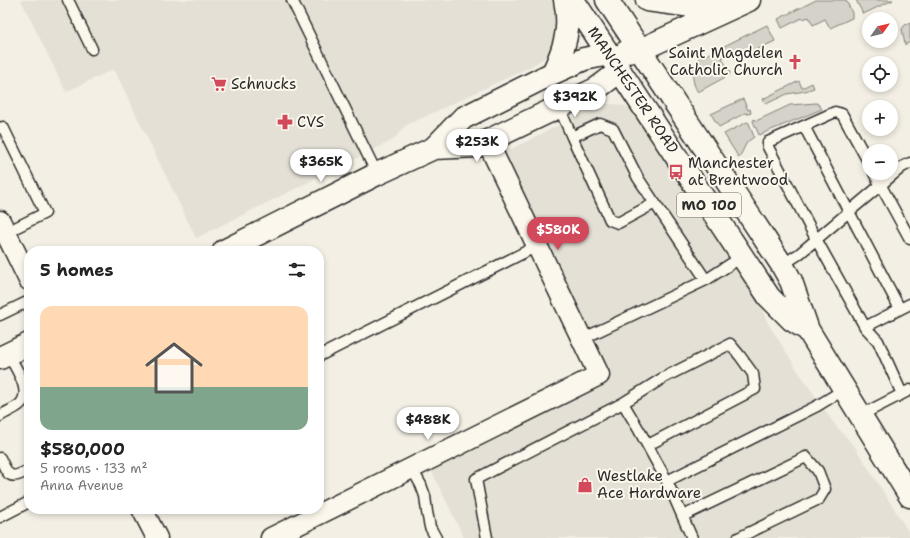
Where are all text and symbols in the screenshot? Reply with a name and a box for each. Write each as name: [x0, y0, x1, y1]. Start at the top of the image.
north arrow: [862, 12, 898, 48]
map controls: [862, 12, 898, 180]
street label: MANCHESTER ROAD: [583, 23, 683, 157]
place label: Saint Magdelen Catholic Church: [669, 43, 783, 80]
church icon: Saint Magdelen Catholic Church: [786, 53, 804, 71]
button: locate: [862, 56, 898, 92]
place label: Schnucks: [231, 74, 296, 94]
supermarket icon: Schnucks: [210, 75, 228, 93]
pin: $392K: [547, 84, 603, 118]
text: $392K: [553, 88, 597, 105]
button: +: [862, 100, 898, 136]
place label: CVS: [297, 112, 324, 132]
pharmacy icon: CVS: [276, 113, 294, 131]
pin: $253K: [449, 129, 505, 163]
text: $253K: [455, 133, 499, 150]
button: −: [862, 144, 898, 180]
pin: $365K: [293, 149, 349, 183]
text: $365K: [299, 153, 343, 170]
place label: Manchester at Brentwood: [688, 153, 789, 190]
bus stop icon: Manchester at Brentwood: [667, 163, 685, 181]
road number: MO 100: [677, 193, 741, 217]
pin: $580K: [530, 217, 586, 251]
text: $580K: [536, 221, 580, 238]
text: 5 homes: [40, 259, 113, 281]
icon: filters: [286, 259, 308, 281]
icon: home: [138, 332, 210, 404]
pin: $488K: [400, 407, 456, 441]
text: $488K: [405, 411, 451, 428]
text: $580,000: [40, 438, 125, 460]
text: 5 rooms · 133 m²: [40, 460, 148, 477]
place label: Westlake Ace Hardware: [597, 466, 701, 503]
shop icon: Westlake Ace Hardware: [576, 476, 594, 494]
text: Anna Avenue: [40, 477, 124, 494]

